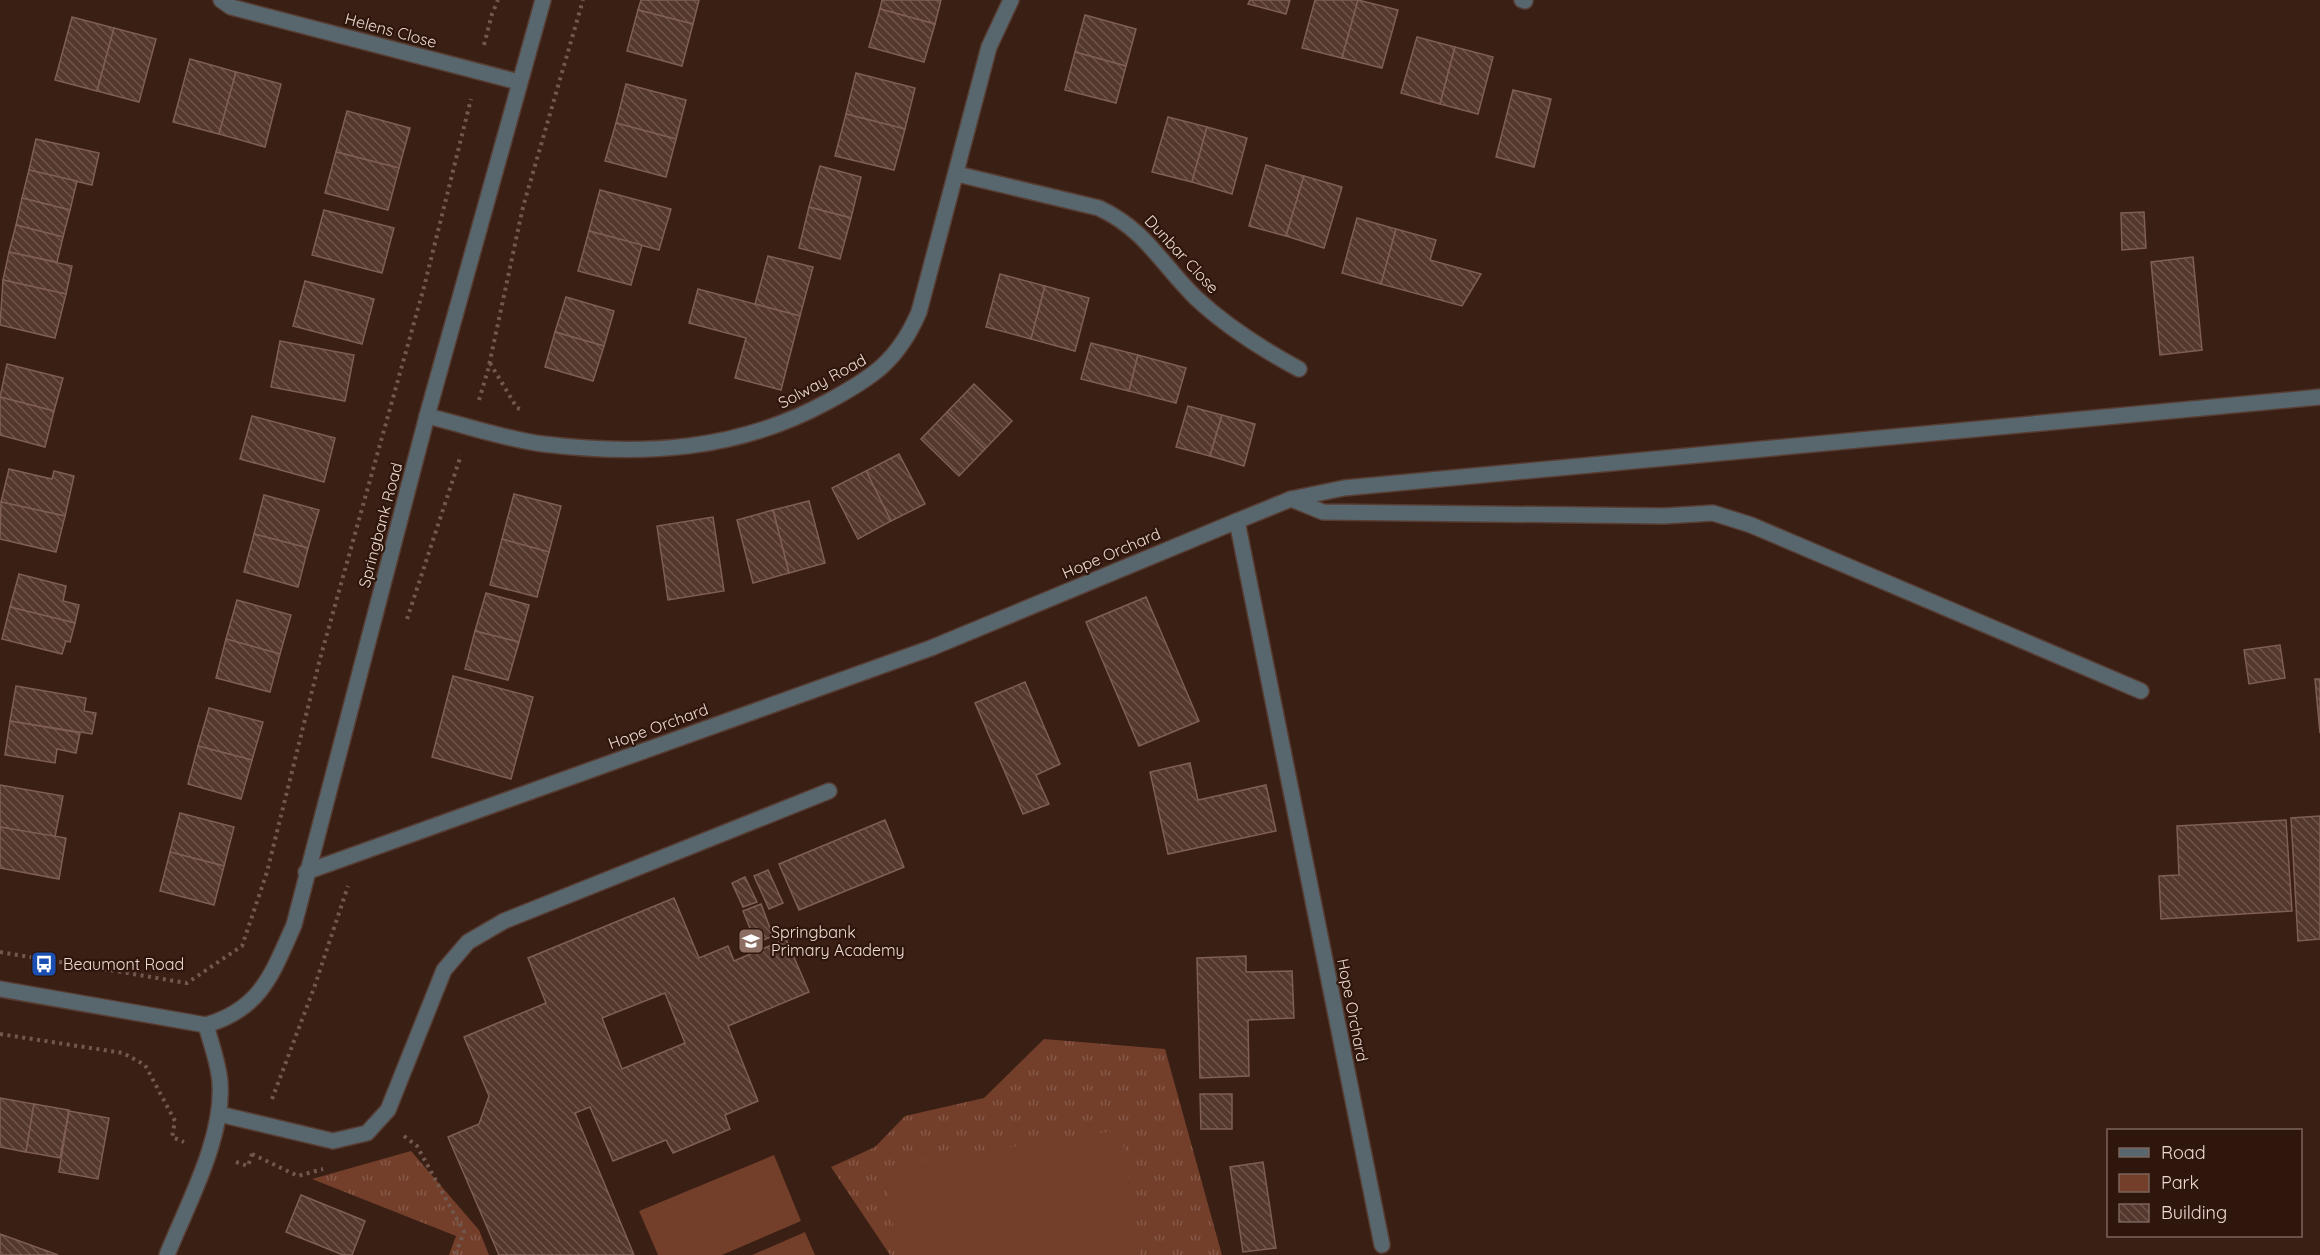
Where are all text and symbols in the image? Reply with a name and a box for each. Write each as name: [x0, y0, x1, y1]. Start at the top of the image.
street label: Helens Close: [343, 8, 439, 52]
street label: Dunbar Close: [1141, 211, 1223, 297]
street label: Solway Road: [774, 349, 870, 413]
street label: Springbank Road: [354, 460, 406, 590]
street label: Hope Orchard: [1059, 523, 1163, 583]
street label: Hope Orchard: [605, 699, 711, 753]
place label: Springbank Primary Academy: [771, 922, 905, 960]
school or university icon: Springbank Primary Academy: [736, 926, 766, 956]
bus stop icon: Beaumont Road: [29, 949, 59, 979]
place label: Beaumont Road: [63, 954, 184, 974]
street label: Hope Orchard: [1333, 957, 1373, 1063]
legend: [2107, 1129, 2302, 1237]
text: Road: [2161, 1141, 2206, 1164]
text: Park: [2161, 1171, 2199, 1194]
text: Building: [2161, 1201, 2227, 1224]

